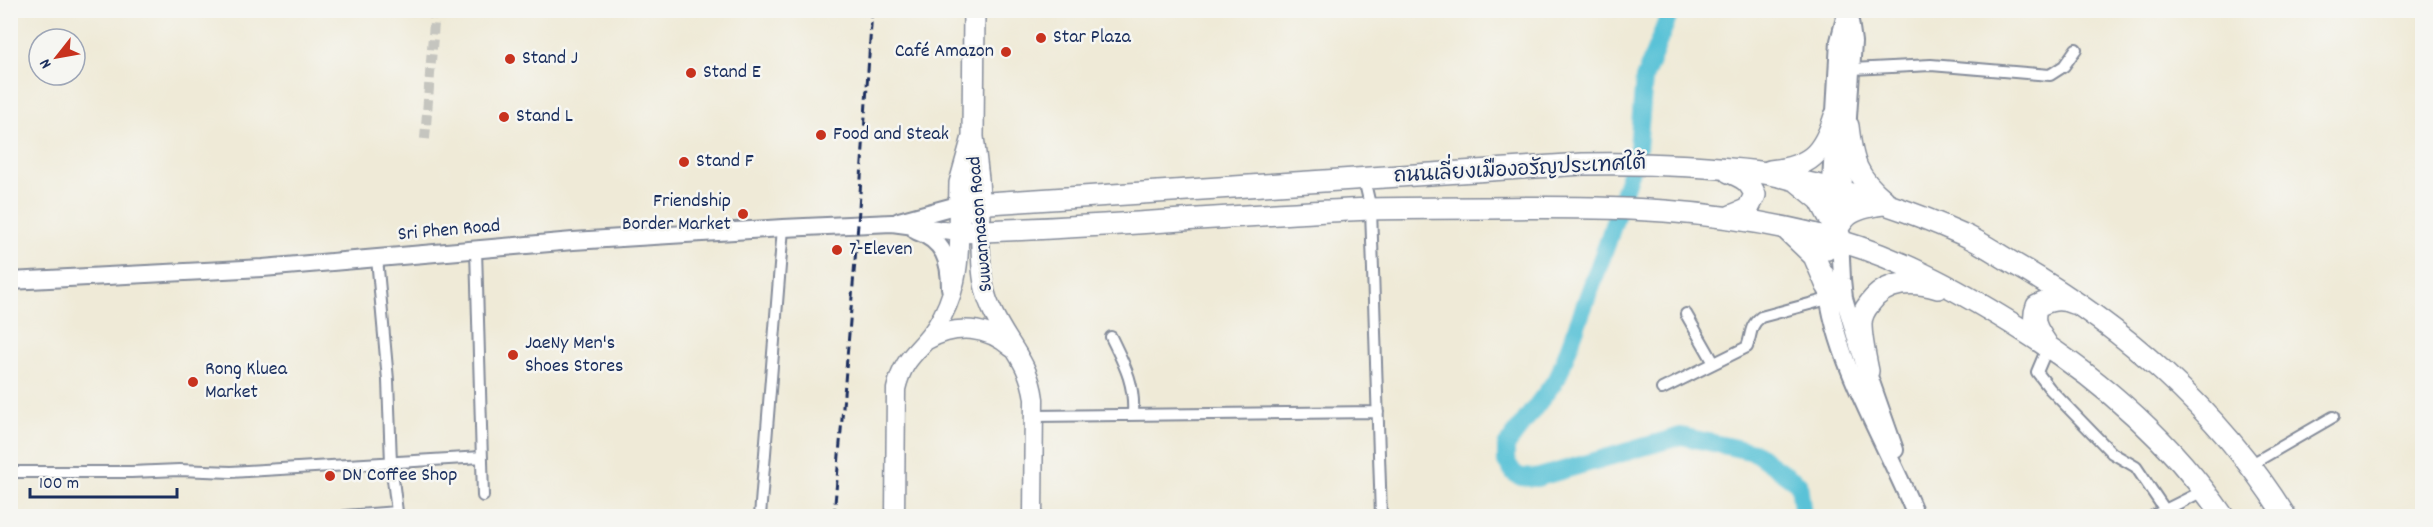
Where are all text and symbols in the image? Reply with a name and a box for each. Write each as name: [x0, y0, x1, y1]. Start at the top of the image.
place label: Star Plaza: [1053, 24, 1131, 52]
north arrow: [27, 27, 87, 87]
marker: Star Plaza: [1034, 31, 1048, 45]
place label: Café Amazon: [895, 38, 994, 66]
place label: Stand J: [522, 45, 578, 73]
marker: Café Amazon: [999, 45, 1013, 59]
marker: Stand J: [503, 52, 517, 66]
text: N: [34, 54, 58, 73]
place label: Stand E: [703, 59, 761, 87]
marker: Stand E: [684, 66, 698, 80]
place label: Stand L: [516, 103, 573, 131]
marker: Stand L: [497, 110, 511, 124]
place label: Food and Steak: [833, 121, 949, 149]
marker: Food and Steak: [814, 128, 828, 142]
street label: ถนนเลี่ยงเมืองอรัญประเทศใต้: [1393, 142, 1647, 192]
place label: Stand F: [696, 148, 754, 176]
marker: Stand F: [677, 155, 691, 169]
street label: Suwannason Road: [961, 155, 1001, 293]
place label: Friendship Border Market: [622, 188, 731, 239]
marker: Friendship Border Market: [736, 207, 750, 221]
street label: Sri Phen Road: [397, 213, 501, 249]
place label: 7-Eleven: [849, 236, 913, 264]
marker: 7-Eleven: [830, 243, 844, 257]
place label: JaeNy Men's Shoes Stores: [525, 330, 623, 381]
marker: JaeNy Men's Shoes Stores: [506, 348, 520, 362]
place label: Rong Kluea Market: [205, 356, 288, 407]
marker: Rong Kluea Market: [186, 375, 200, 389]
scale bar: [30, 461, 177, 499]
place label: DN Coffee Shop: [342, 462, 457, 490]
marker: DN Coffee Shop: [323, 469, 337, 483]
text: 100 m: [39, 472, 79, 497]

